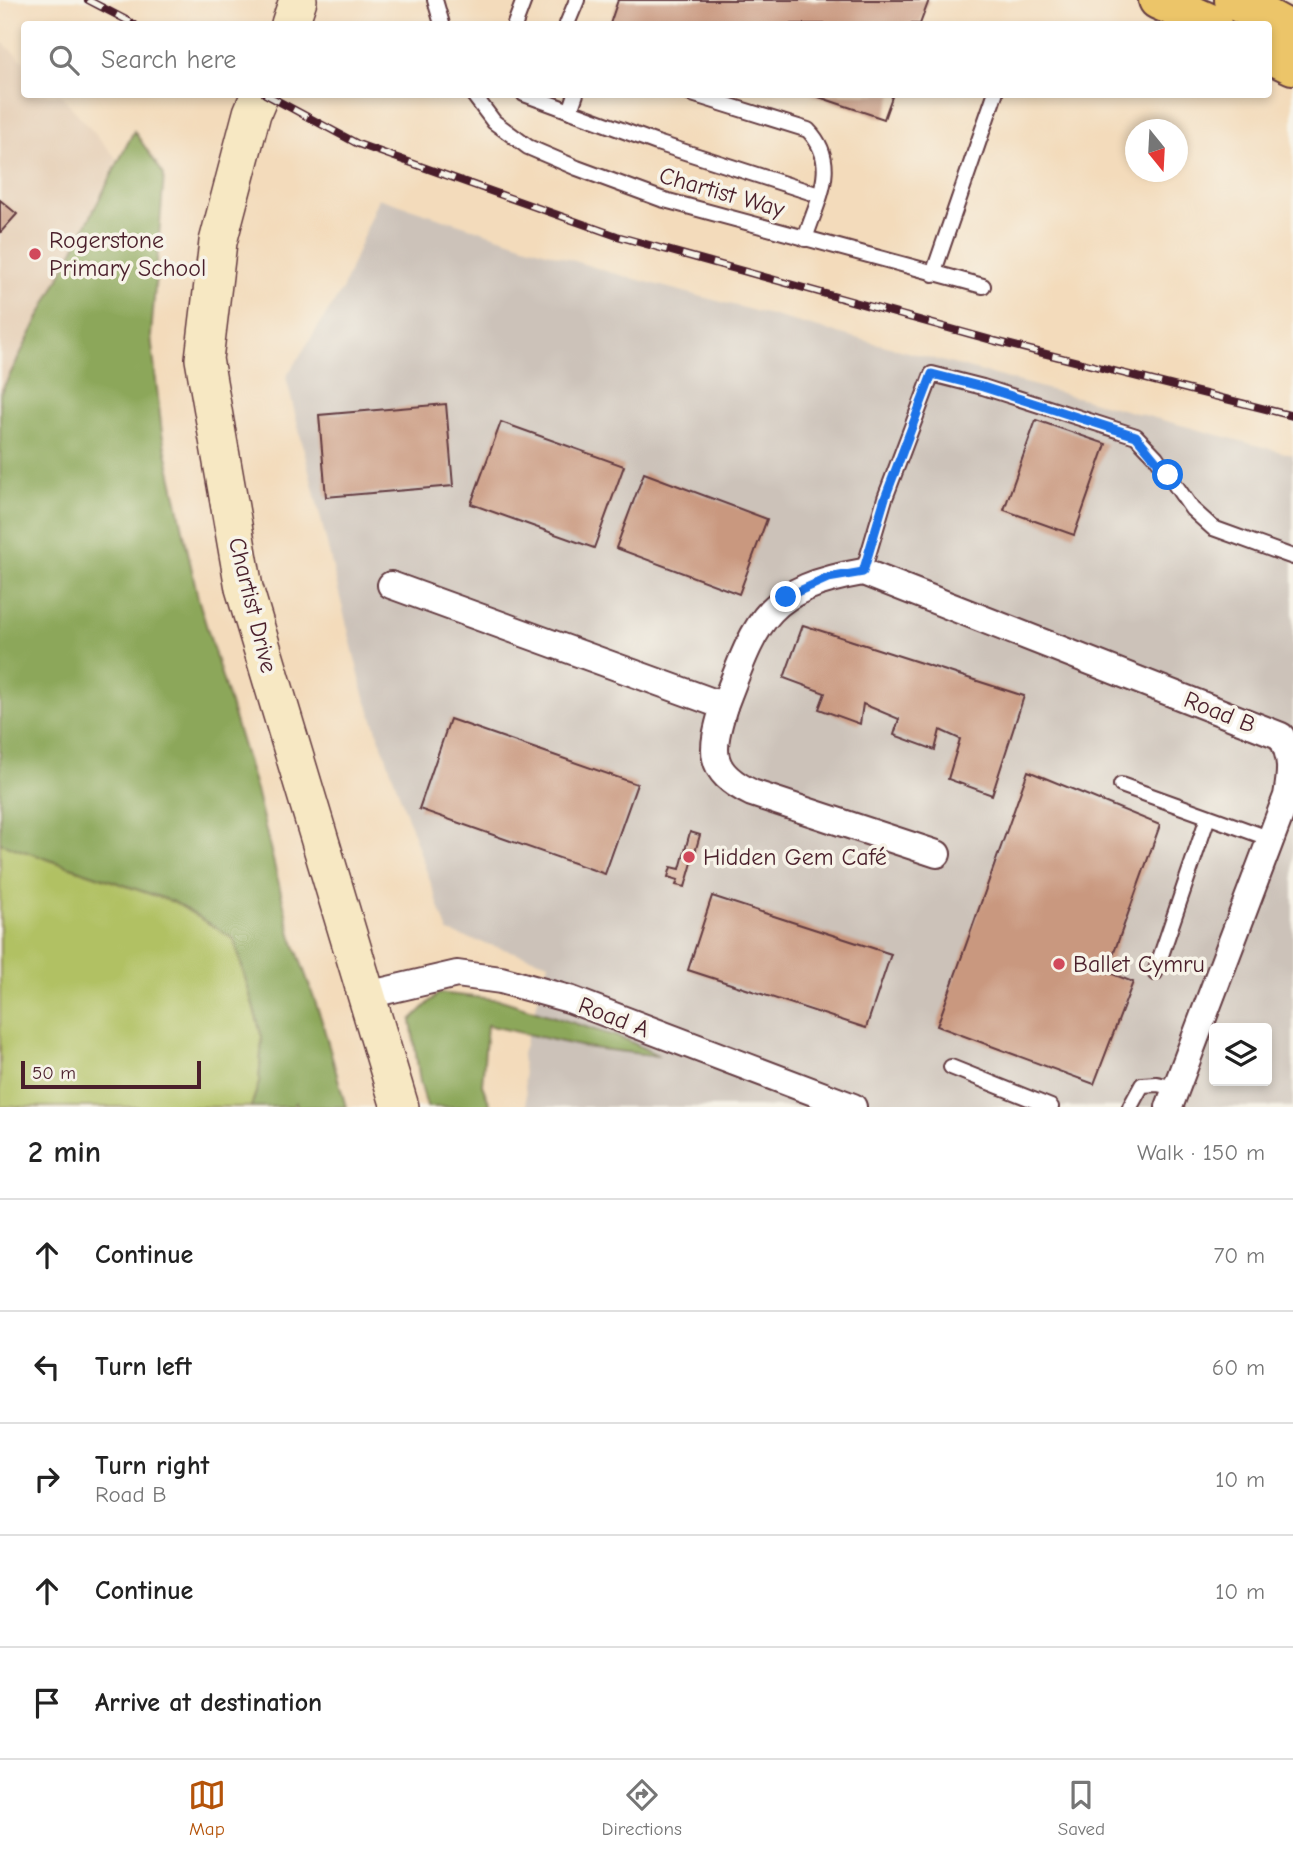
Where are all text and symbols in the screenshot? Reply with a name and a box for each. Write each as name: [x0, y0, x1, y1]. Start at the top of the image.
search box: [21, 21, 1272, 98]
icon: search: [45, 41, 83, 79]
text: Search here: [101, 45, 236, 75]
north arrow: [1125, 119, 1188, 182]
street label: Chartist Way: [656, 161, 788, 223]
place label: Rogerstone Primary School: [49, 226, 206, 282]
marker: Rogerstone Primary School: [27, 246, 43, 262]
route start: [1152, 459, 1183, 490]
street label: Chartist Drive: [223, 534, 283, 676]
route end: [770, 581, 801, 612]
street label: Road B: [1180, 685, 1260, 739]
place label: Hidden Gem Café: [703, 843, 887, 871]
marker: Hidden Gem Café: [681, 849, 697, 865]
place label: Ballet Cymru: [1073, 950, 1205, 978]
marker: Ballet Cymru: [1051, 956, 1067, 972]
street label: Road A: [575, 991, 654, 1043]
map controls: [1209, 1023, 1272, 1086]
button: layers: [1209, 1023, 1272, 1086]
scale bar: [21, 1058, 201, 1090]
text: 50 m: [32, 1062, 76, 1084]
text: 2 min: [28, 1135, 101, 1170]
text: Walk · 150 m: [1137, 1139, 1265, 1166]
icon: ahead: [28, 1236, 66, 1274]
text: Continue: [95, 1240, 193, 1270]
text: 70 m: [1213, 1242, 1265, 1269]
icon: left: [28, 1348, 66, 1386]
text: Turn left: [95, 1352, 192, 1382]
text: 60 m: [1212, 1354, 1265, 1381]
text: Turn right: [95, 1451, 209, 1481]
icon: right: [28, 1460, 66, 1498]
text: 10 m: [1215, 1466, 1265, 1493]
text: Road B: [95, 1481, 167, 1508]
icon: ahead: [28, 1572, 66, 1610]
text: Continue: [95, 1576, 193, 1606]
text: 10 m: [1215, 1578, 1265, 1605]
icon: arrive: [28, 1684, 66, 1722]
text: Arrive at destination: [95, 1688, 322, 1718]
tab: Map: [188, 1776, 226, 1840]
tab: Directions: [602, 1776, 682, 1840]
tab: Saved: [1058, 1776, 1105, 1840]

